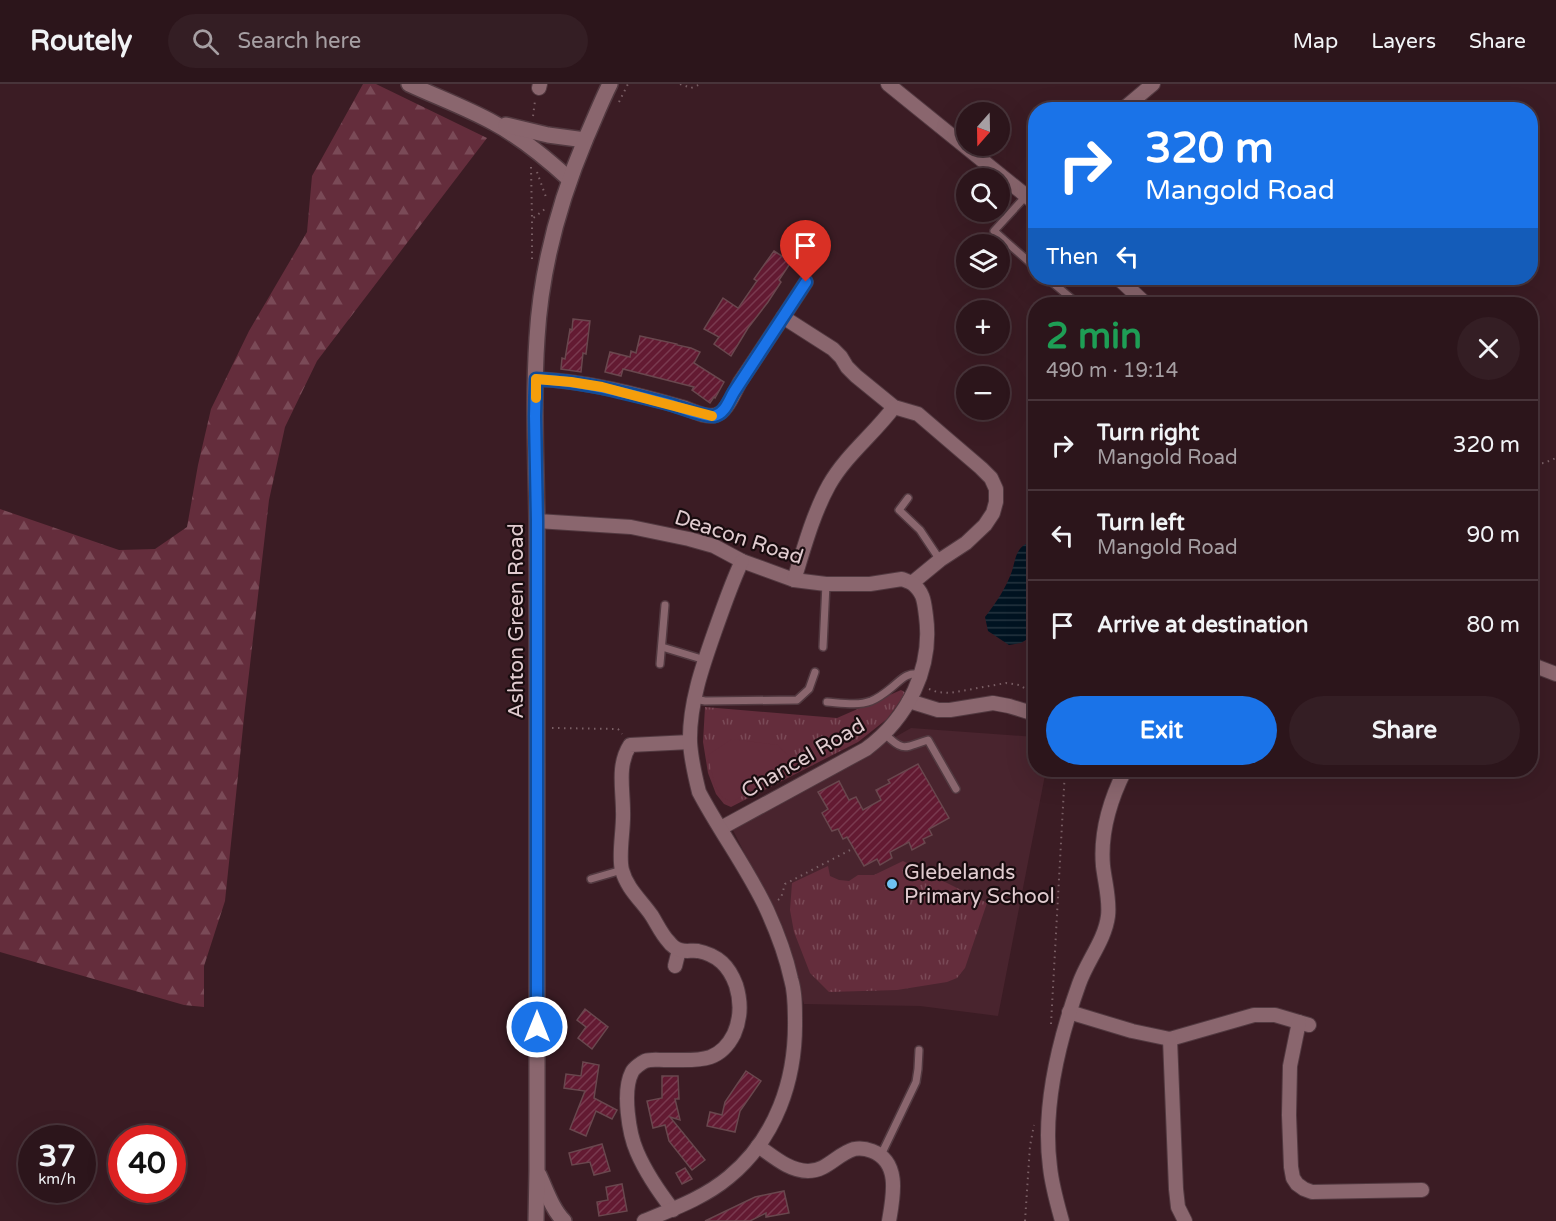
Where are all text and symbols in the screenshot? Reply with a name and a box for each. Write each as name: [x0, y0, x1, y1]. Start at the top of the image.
search box: [168, 14, 588, 68]
text: Routely: [30, 24, 132, 58]
icon: search: [189, 25, 222, 58]
text: Search here: [237, 28, 361, 54]
text: Map: [1293, 29, 1338, 54]
text: Layers: [1371, 29, 1436, 54]
text: Share: [1469, 29, 1526, 54]
north arrow: [956, 102, 1010, 156]
map controls: [956, 102, 1010, 420]
text: 320 m: [1145, 123, 1274, 174]
icon: right: [1046, 126, 1124, 204]
button: search: [956, 168, 1010, 222]
text: Mangold Road: [1145, 174, 1335, 207]
pin: [780, 220, 831, 282]
icon: arrive: [789, 229, 822, 262]
button: layers: [956, 234, 1010, 288]
icon: left: [1111, 240, 1144, 273]
text: Then: [1046, 244, 1099, 270]
button: +: [956, 300, 1010, 354]
text: 2 min: [1046, 315, 1142, 358]
button: close: [1457, 317, 1520, 380]
text: 490 m · 19:14: [1046, 359, 1178, 383]
button: −: [956, 366, 1010, 420]
text: Turn right: [1097, 420, 1199, 446]
icon: right: [1046, 429, 1079, 462]
text: 320 m: [1453, 432, 1520, 458]
text: Mangold Road: [1097, 446, 1238, 470]
street label: Deacon Road: [671, 505, 806, 570]
text: Turn left: [1097, 510, 1185, 536]
icon: left: [1046, 519, 1079, 552]
text: 90 m: [1466, 522, 1520, 548]
street label: Ashton Green Road: [504, 523, 529, 719]
text: Mangold Road: [1097, 536, 1238, 560]
icon: arrive: [1046, 609, 1079, 642]
text: Arrive at destination: [1097, 612, 1308, 638]
text: 80 m: [1466, 612, 1520, 638]
button: Exit: [1046, 696, 1277, 765]
button: Share: [1289, 696, 1520, 765]
street label: Chancel Road: [737, 713, 869, 804]
place label: Glebelands Primary School: [904, 860, 1055, 909]
marker: Glebelands Primary School: [885, 877, 899, 891]
position arrow: [505, 995, 569, 1059]
speed limit sign: 40: [108, 1125, 186, 1203]
text: 37: [38, 1138, 76, 1175]
text: km/h: [38, 1170, 76, 1188]

